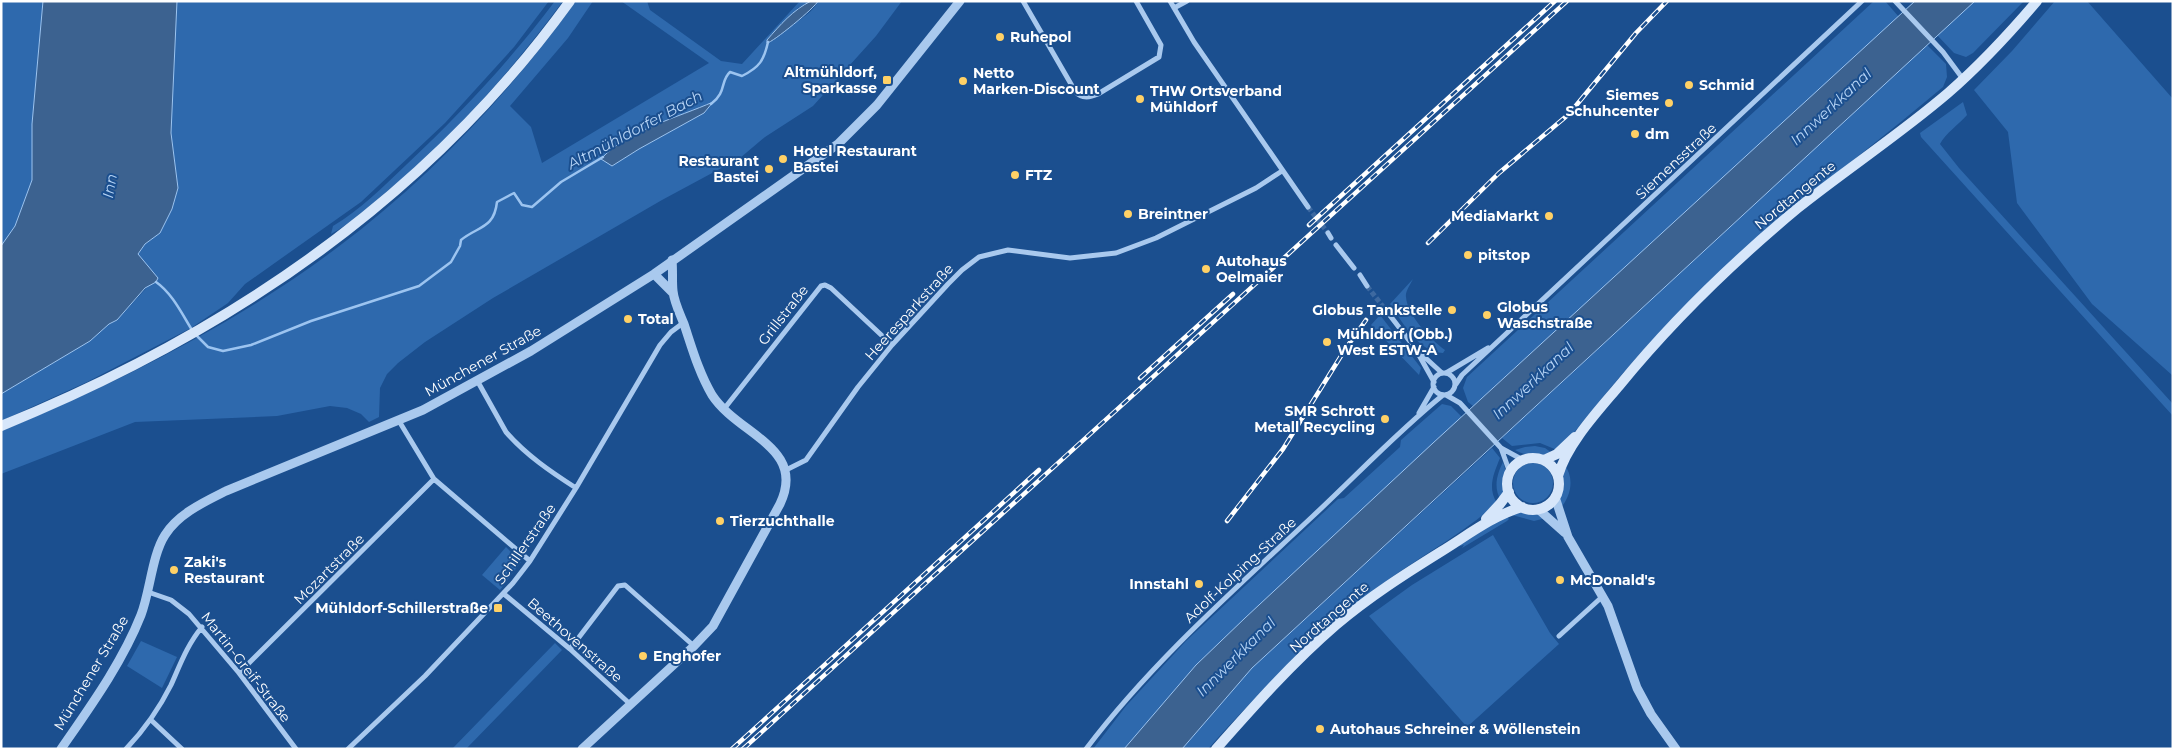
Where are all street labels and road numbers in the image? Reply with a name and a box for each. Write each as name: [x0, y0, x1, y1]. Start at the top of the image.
street label: Siemensstraße: [1632, 119, 1720, 203]
street label: Nordtangente: [1751, 157, 1839, 233]
street label: Heeresparkstraße: [861, 260, 957, 364]
street label: Grillstraße: [754, 281, 812, 349]
street label: Münchener Straße: [422, 321, 544, 401]
street label: Schillerstraße: [490, 500, 560, 588]
street label: Adolf-Kolping-Straße: [1180, 513, 1300, 627]
street label: Mozartstraße: [290, 530, 368, 608]
street label: Nordtangente: [1286, 578, 1372, 656]
street label: Beethovenstraße: [524, 594, 626, 686]
street label: Martin-Greif-Straße: [197, 608, 295, 726]
street label: Münchener Straße: [50, 612, 132, 734]

